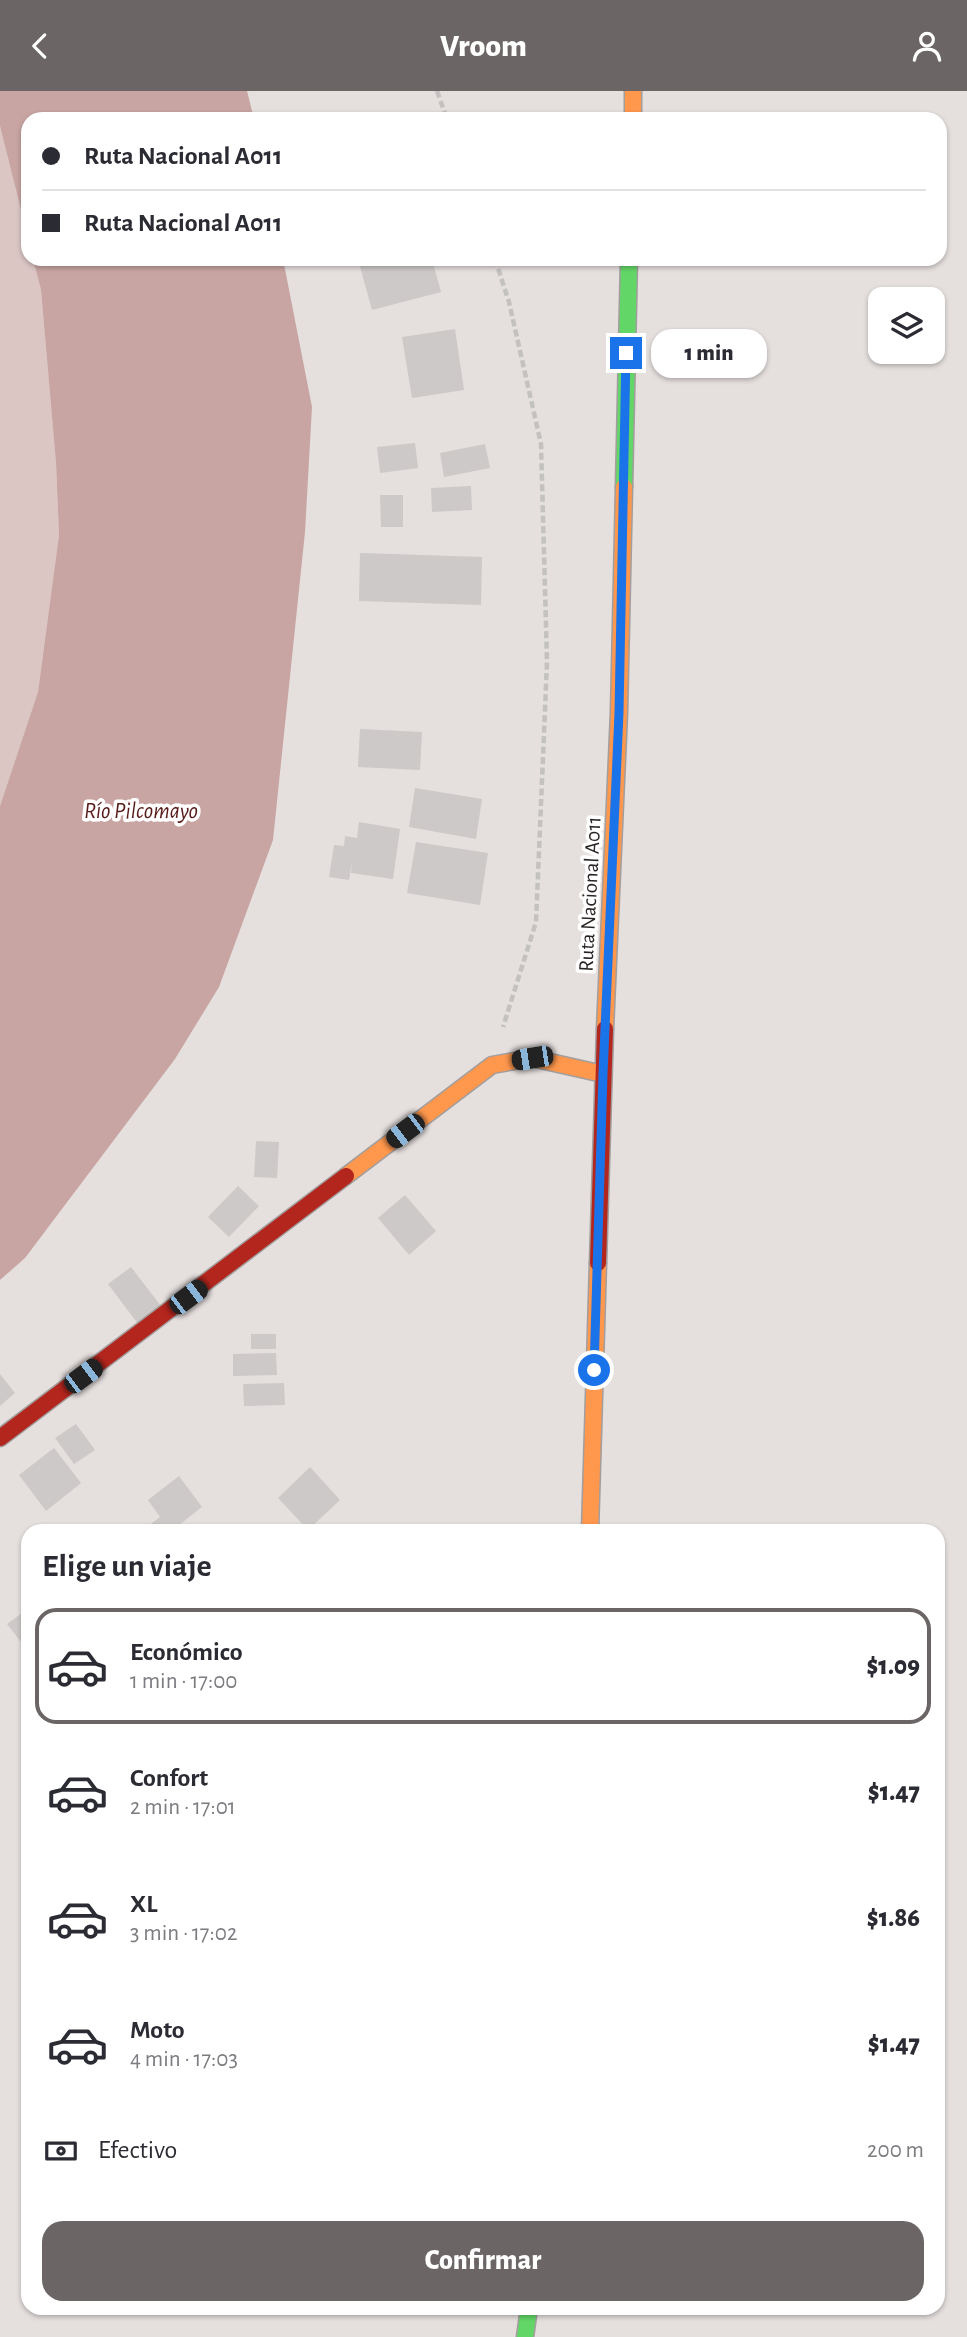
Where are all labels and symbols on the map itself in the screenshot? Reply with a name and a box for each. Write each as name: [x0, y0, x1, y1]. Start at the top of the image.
callout: 1 min: [650, 329, 766, 377]
route end: [610, 337, 642, 369]
water label: Río Pilcomayo: [84, 800, 198, 823]
street label: Ruta Nacional A011: [575, 816, 605, 972]
car: [510, 1044, 555, 1072]
car: [382, 1110, 429, 1152]
car: [165, 1276, 212, 1318]
route start: [578, 1354, 610, 1386]
car: [60, 1355, 107, 1397]

